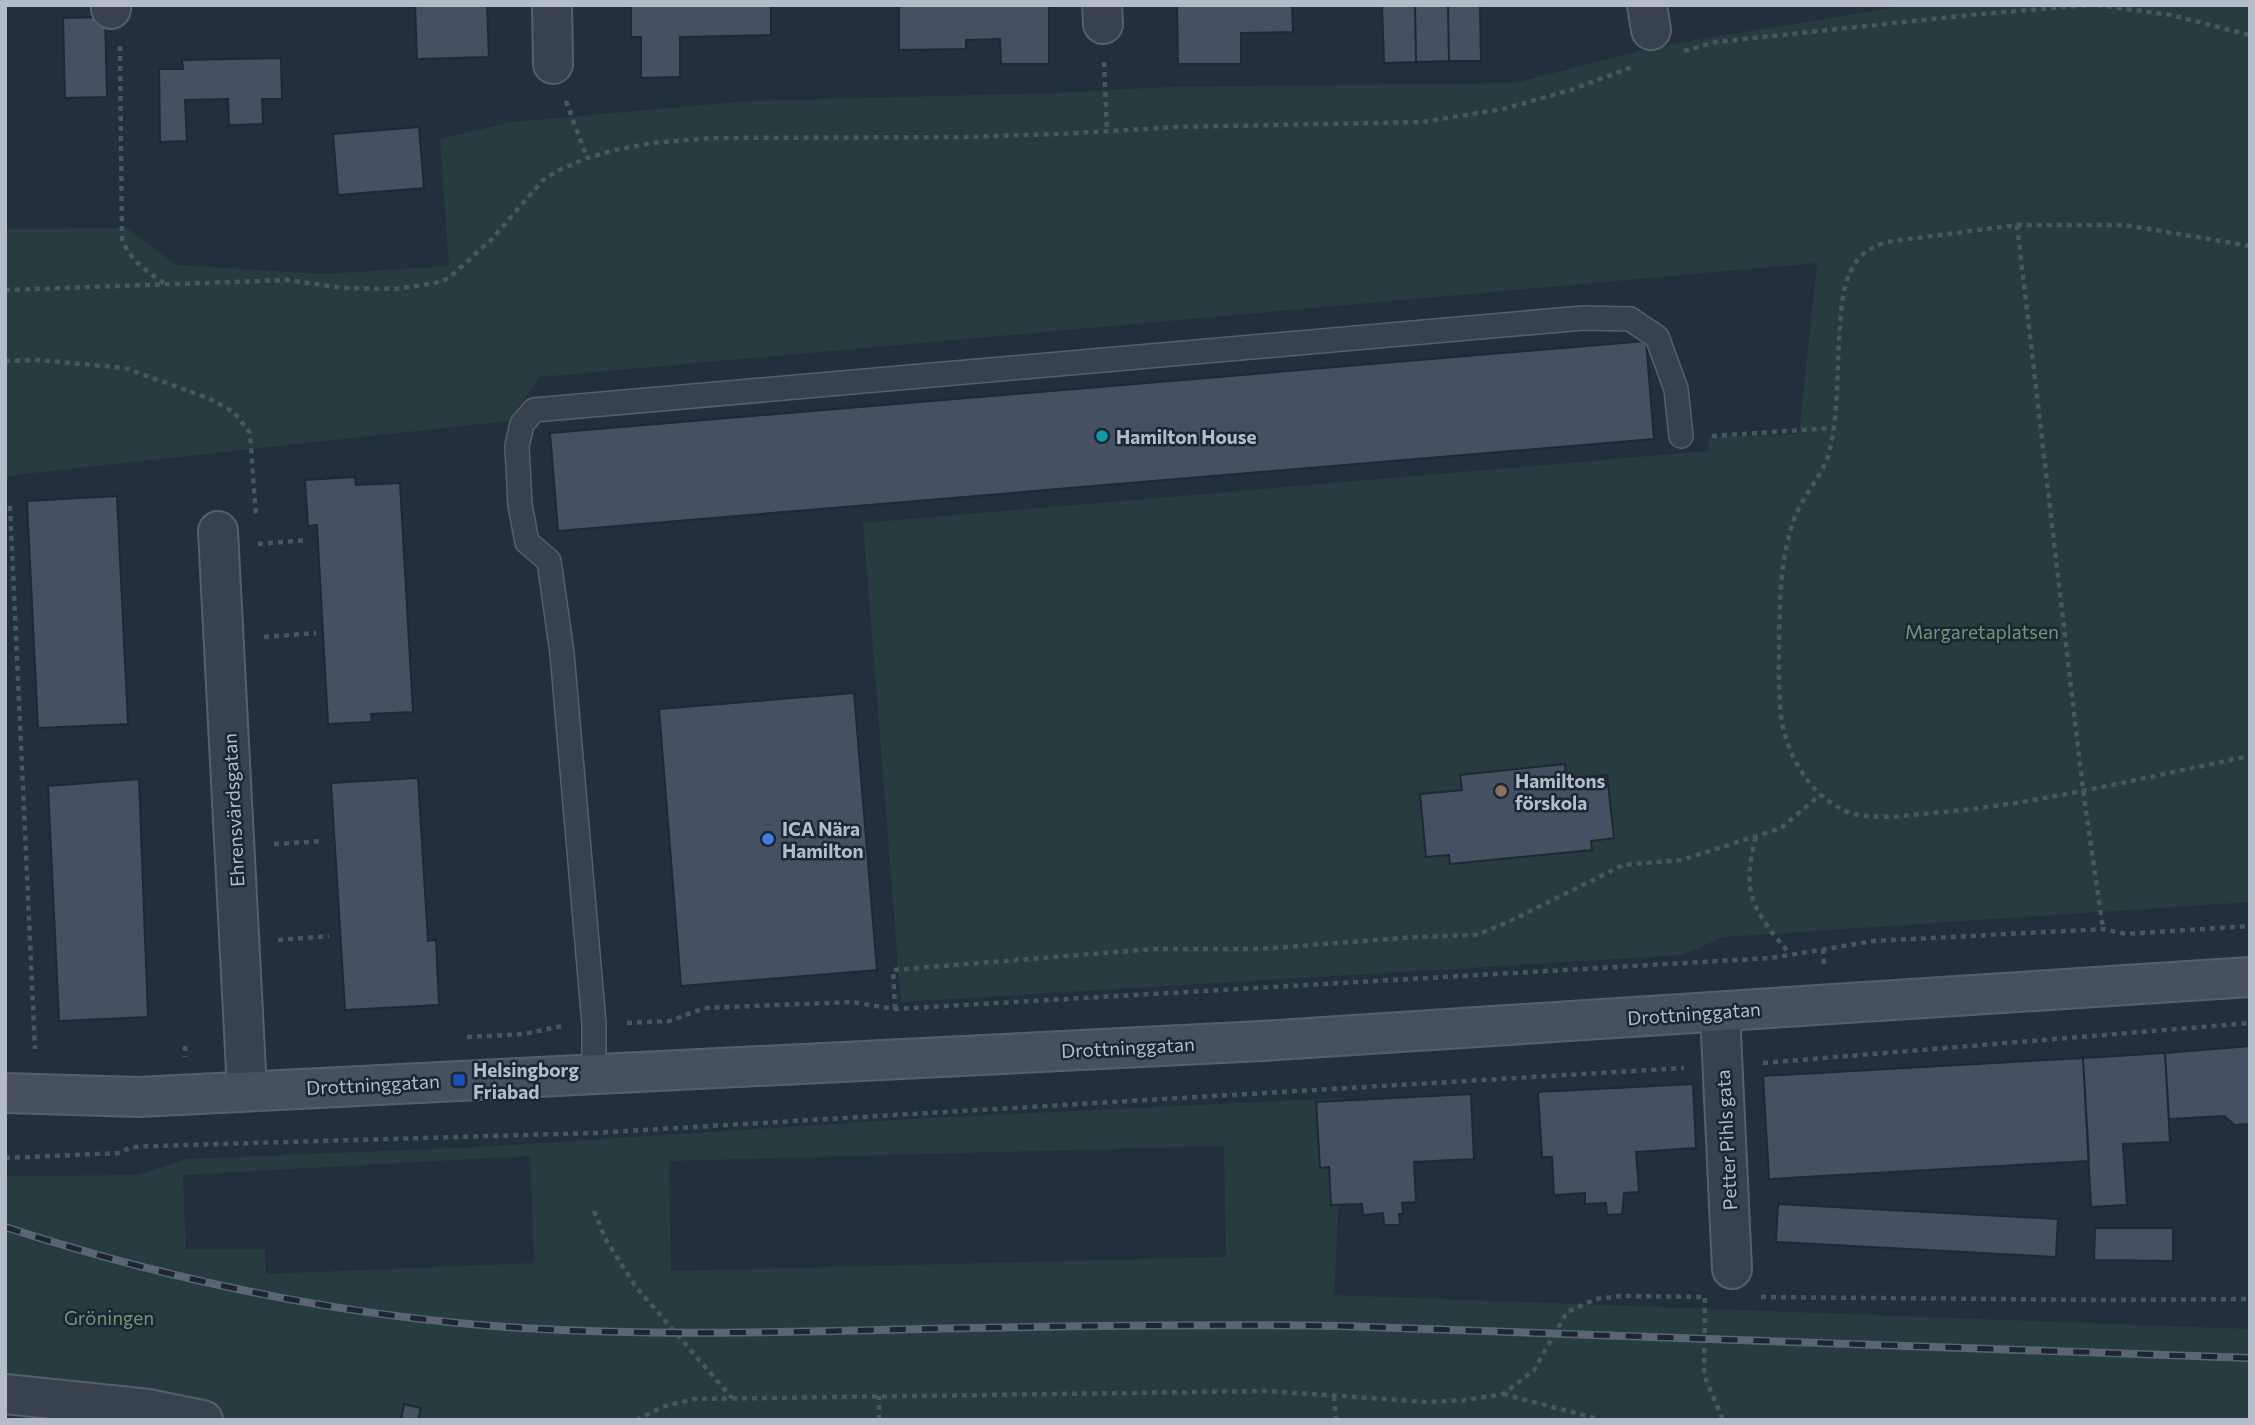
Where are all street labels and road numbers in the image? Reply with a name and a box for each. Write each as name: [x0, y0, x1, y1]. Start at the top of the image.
street label: Ehrensvärdsgatan: [217, 733, 249, 887]
street label: Drottninggatan: [1627, 997, 1761, 1029]
street label: Drottninggatan: [1061, 1032, 1195, 1062]
street label: Drottninggatan: [306, 1069, 440, 1099]
street label: Petter Pihls gata: [1711, 1069, 1741, 1211]

